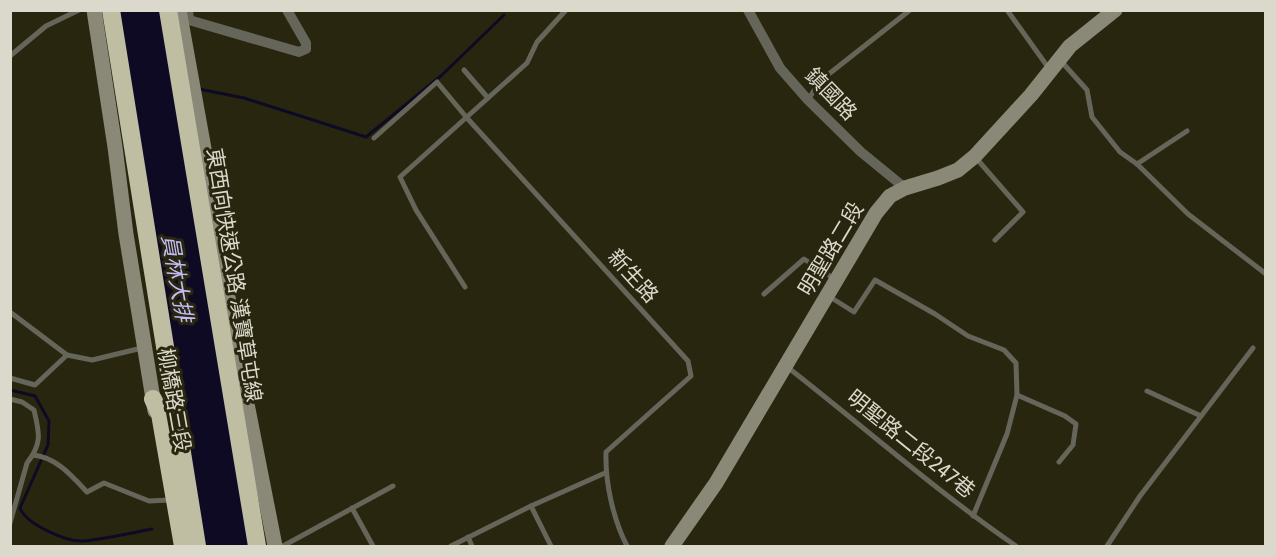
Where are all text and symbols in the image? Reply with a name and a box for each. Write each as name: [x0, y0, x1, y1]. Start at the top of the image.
street label: 鎮國路: [800, 63, 862, 125]
street label: 東西向快速公路 漢寶草屯線: [202, 146, 266, 404]
street label: 明聖路二段: [794, 198, 868, 300]
water label: 員林大排: [157, 232, 197, 326]
street label: 新生路: [603, 245, 663, 307]
street label: 柳橋路三段: [153, 346, 195, 454]
street label: 明聖路二段247巷: [842, 385, 980, 503]

